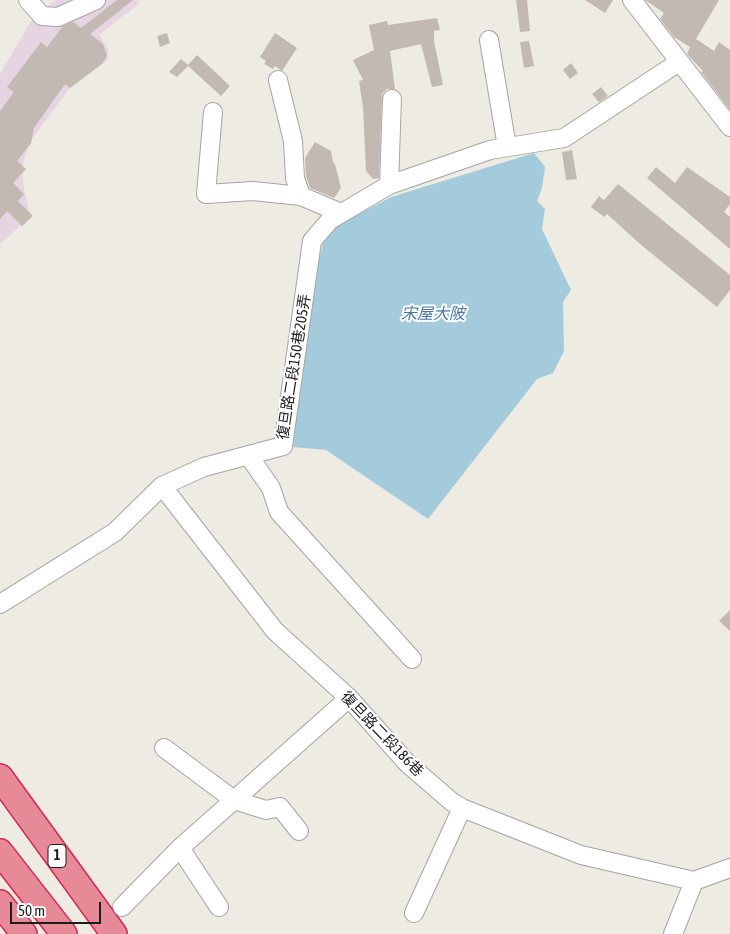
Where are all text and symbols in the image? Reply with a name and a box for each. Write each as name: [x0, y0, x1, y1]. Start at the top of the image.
street label: 復旦路二段150巷205弄: [274, 293, 314, 441]
water label: 宋屋大陂: [401, 304, 465, 324]
street label: 復旦路二段186巷: [337, 688, 427, 780]
road number: 1: [48, 844, 66, 868]
scale bar: [12, 892, 104, 924]
text: 50 m: [18, 902, 45, 919]

